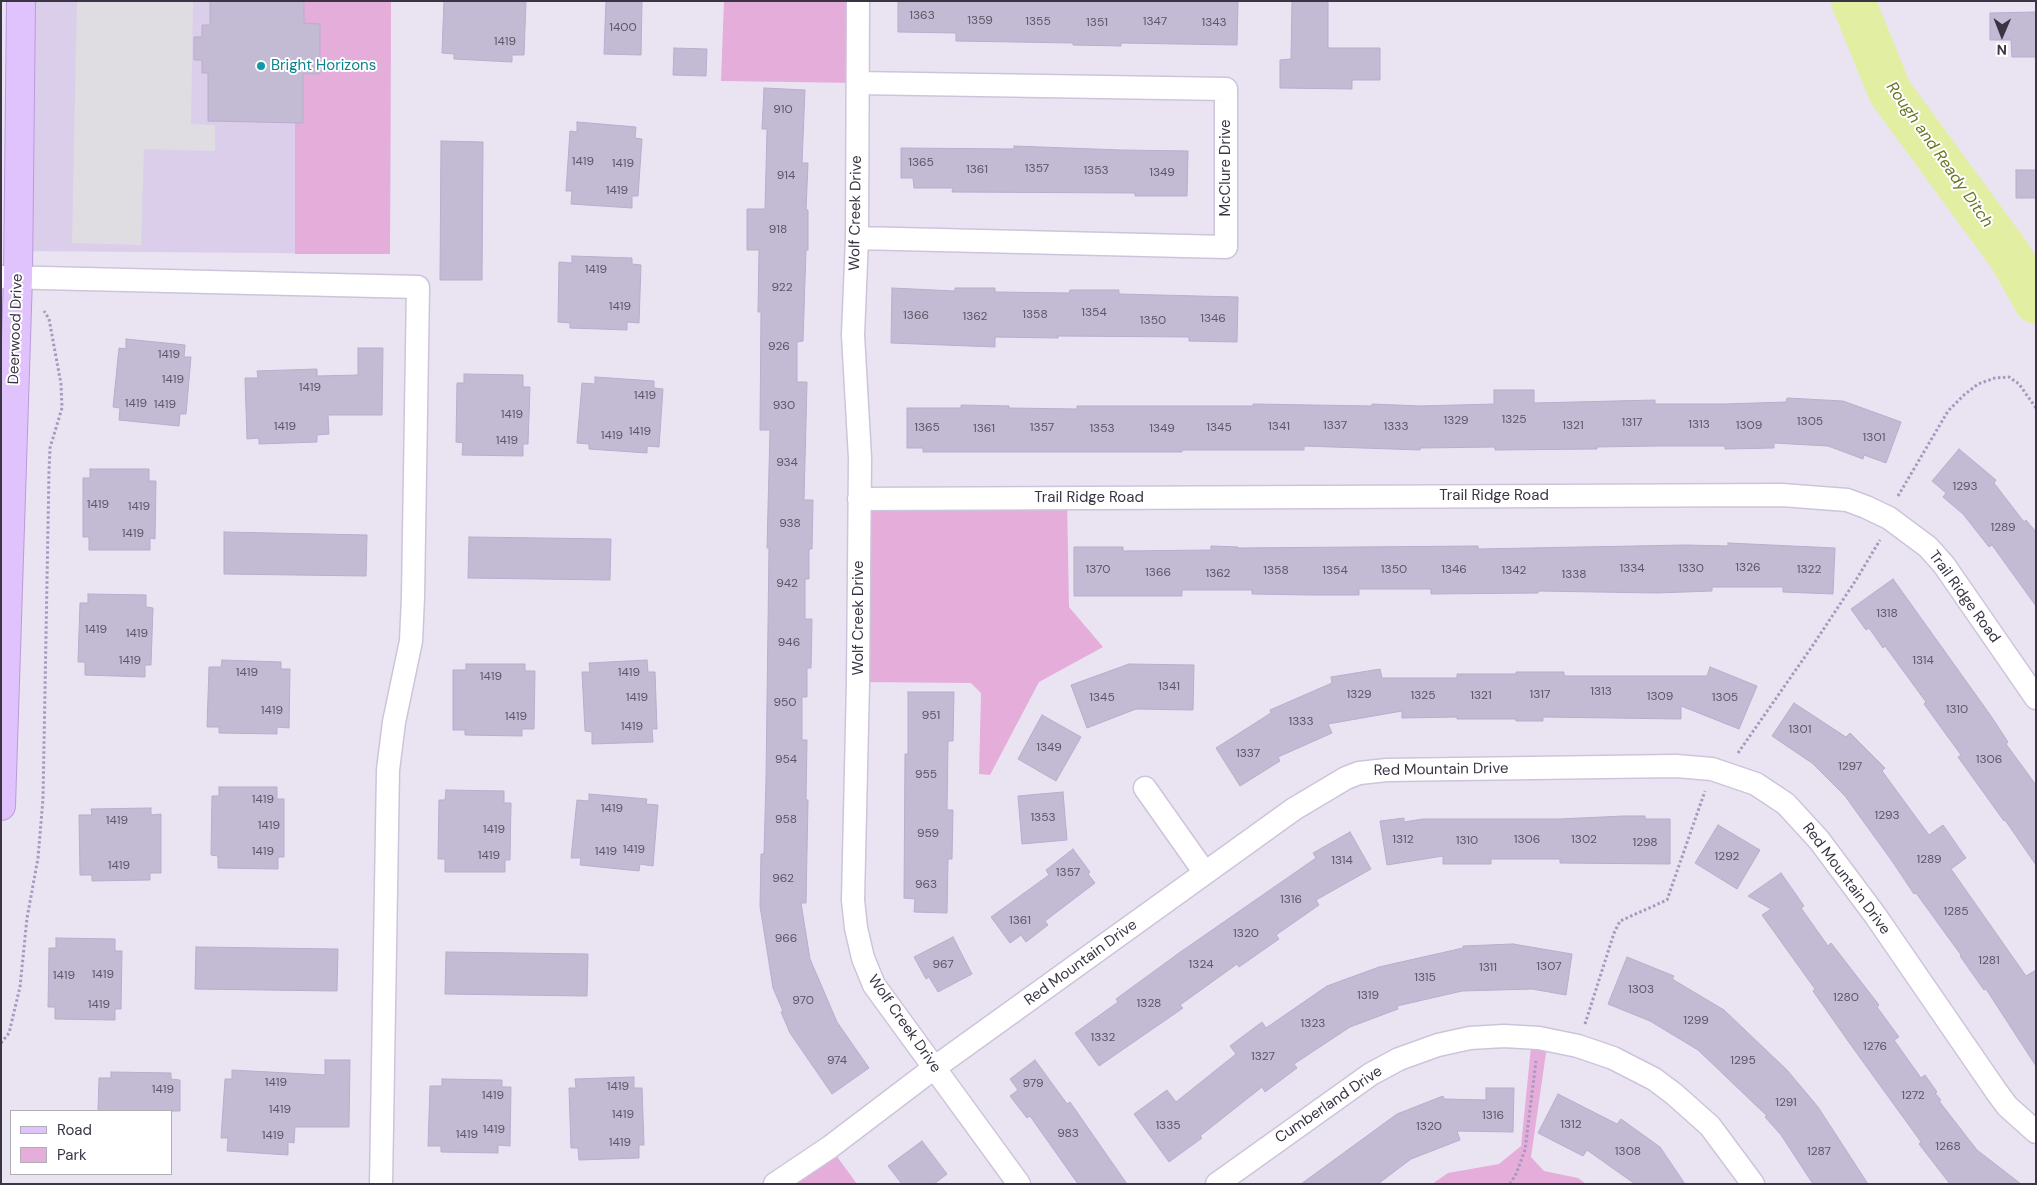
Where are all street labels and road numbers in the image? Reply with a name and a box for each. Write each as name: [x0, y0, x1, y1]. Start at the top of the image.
street label: McClure Drive: [1217, 119, 1235, 217]
street label: Wolf Creek Drive: [846, 155, 866, 271]
street label: Deerwood Drive: [5, 273, 27, 385]
street label: Trail Ridge Road: [1439, 487, 1549, 505]
street label: Trail Ridge Road: [1034, 489, 1144, 507]
street label: Trail Ridge Road: [1925, 547, 2003, 647]
street label: Wolf Creek Drive: [850, 560, 868, 676]
street label: Red Mountain Drive: [1373, 760, 1509, 780]
street label: Red Mountain Drive: [1798, 820, 1894, 938]
street label: Red Mountain Drive: [1021, 916, 1141, 1010]
street label: Wolf Creek Drive: [864, 972, 944, 1076]
street label: Cumberland Drive: [1272, 1063, 1386, 1147]

